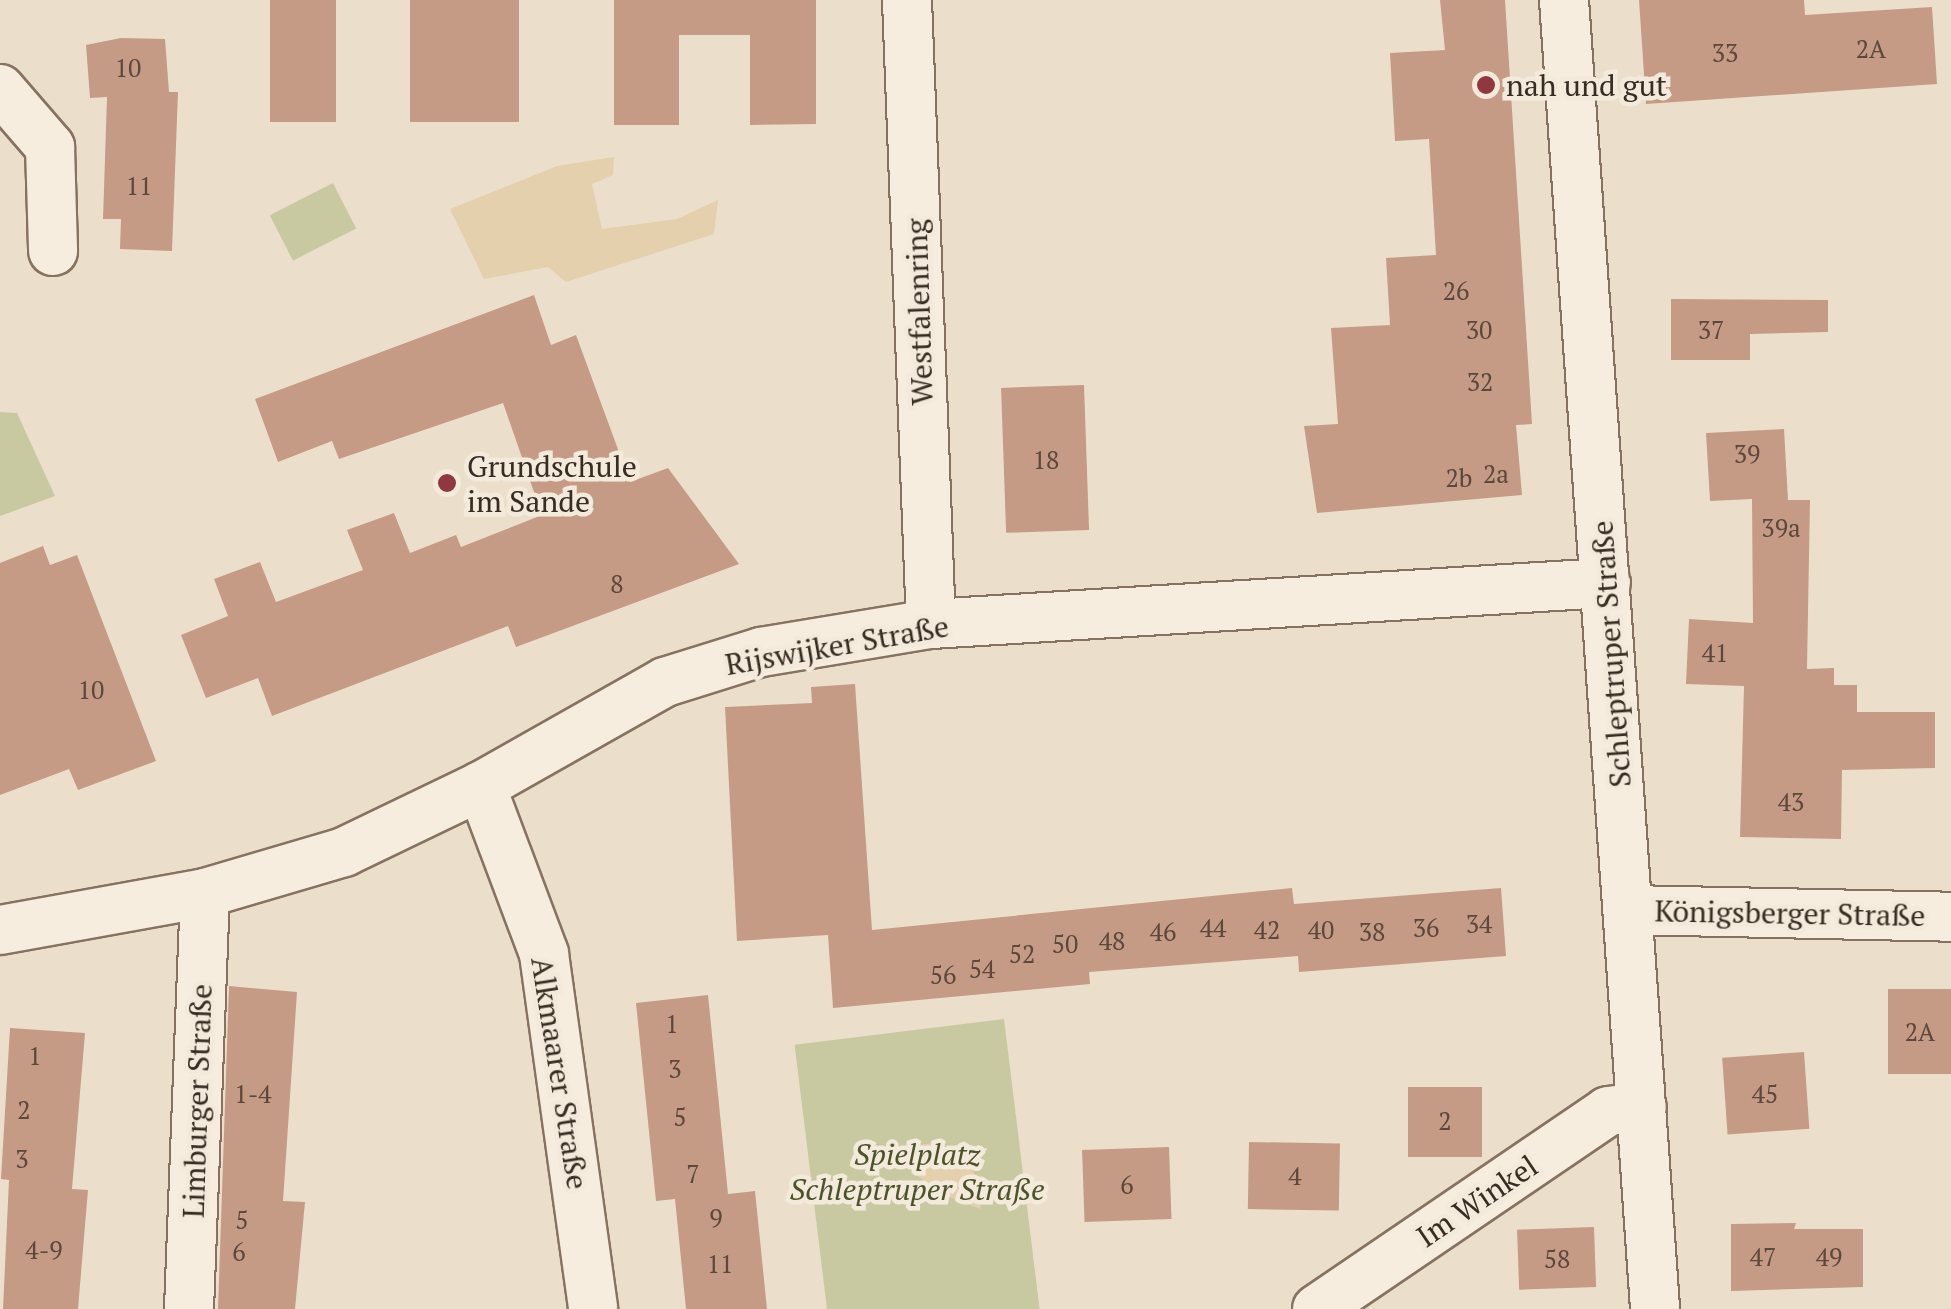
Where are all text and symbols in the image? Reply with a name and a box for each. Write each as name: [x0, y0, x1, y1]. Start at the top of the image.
house number: 2A: [1856, 34, 1886, 64]
house number: 33: [1712, 38, 1738, 68]
house number: 10: [115, 53, 141, 83]
place label: nah und gut: [1506, 67, 1667, 103]
marker: nah und gut: [1475, 74, 1497, 96]
house number: 11: [126, 171, 152, 201]
street label: Westfalenring: [898, 218, 940, 406]
house number: 26: [1443, 276, 1469, 306]
house number: 30: [1466, 315, 1492, 345]
house number: 37: [1698, 315, 1724, 345]
house number: 32: [1467, 367, 1493, 397]
house number: 39: [1734, 439, 1760, 469]
house number: 18: [1033, 445, 1059, 475]
place label: Grundschule im Sande: [467, 448, 637, 518]
house number: 2a: [1483, 459, 1509, 489]
house number: 2b: [1446, 463, 1472, 493]
marker: Grundschule im Sande: [436, 472, 458, 494]
house number: 39a: [1761, 513, 1801, 543]
street label: Schleptruper Straße: [1584, 519, 1638, 789]
house number: 8: [610, 569, 624, 599]
street label: Rijswijker Straße: [722, 608, 952, 682]
house number: 41: [1702, 638, 1728, 668]
house number: 10: [78, 675, 104, 705]
house number: 43: [1778, 787, 1804, 817]
street label: Königsberger Straße: [1654, 893, 1926, 933]
house number: 34: [1466, 909, 1492, 939]
house number: 44: [1200, 913, 1226, 943]
house number: 36: [1413, 913, 1439, 943]
house number: 42: [1254, 915, 1280, 945]
house number: 40: [1308, 915, 1334, 945]
house number: 46: [1150, 917, 1176, 947]
house number: 38: [1359, 917, 1385, 947]
house number: 48: [1099, 926, 1125, 956]
house number: 50: [1052, 929, 1078, 959]
house number: 52: [1009, 939, 1035, 969]
street label: Alkmaarer Straße: [524, 954, 596, 1192]
house number: 54: [969, 954, 995, 984]
house number: 56: [930, 960, 956, 990]
street label: Limburger Straße: [175, 983, 219, 1219]
house number: 1: [665, 1009, 679, 1039]
house number: 2A: [1905, 1017, 1935, 1047]
house number: 1: [28, 1041, 42, 1071]
house number: 3: [668, 1054, 682, 1084]
house number: 1-4: [234, 1079, 272, 1109]
house number: 45: [1752, 1079, 1778, 1109]
house number: 2: [17, 1095, 31, 1125]
house number: 5: [673, 1102, 687, 1132]
house number: 2: [1438, 1106, 1452, 1136]
park label: Spielplatz Schleptruper Straße: [789, 1136, 1045, 1206]
house number: 3: [15, 1144, 29, 1174]
street label: Im Winkel: [1410, 1148, 1544, 1254]
house number: 7: [686, 1159, 700, 1189]
house number: 4: [1288, 1161, 1302, 1191]
house number: 6: [1120, 1170, 1134, 1200]
house number: 9: [709, 1203, 723, 1233]
house number: 5: [235, 1205, 249, 1235]
house number: 4-9: [25, 1235, 63, 1265]
house number: 6: [232, 1237, 246, 1267]
house number: 47: [1750, 1242, 1776, 1272]
house number: 49: [1816, 1242, 1842, 1272]
house number: 58: [1544, 1244, 1570, 1274]
house number: 11: [707, 1249, 733, 1279]

